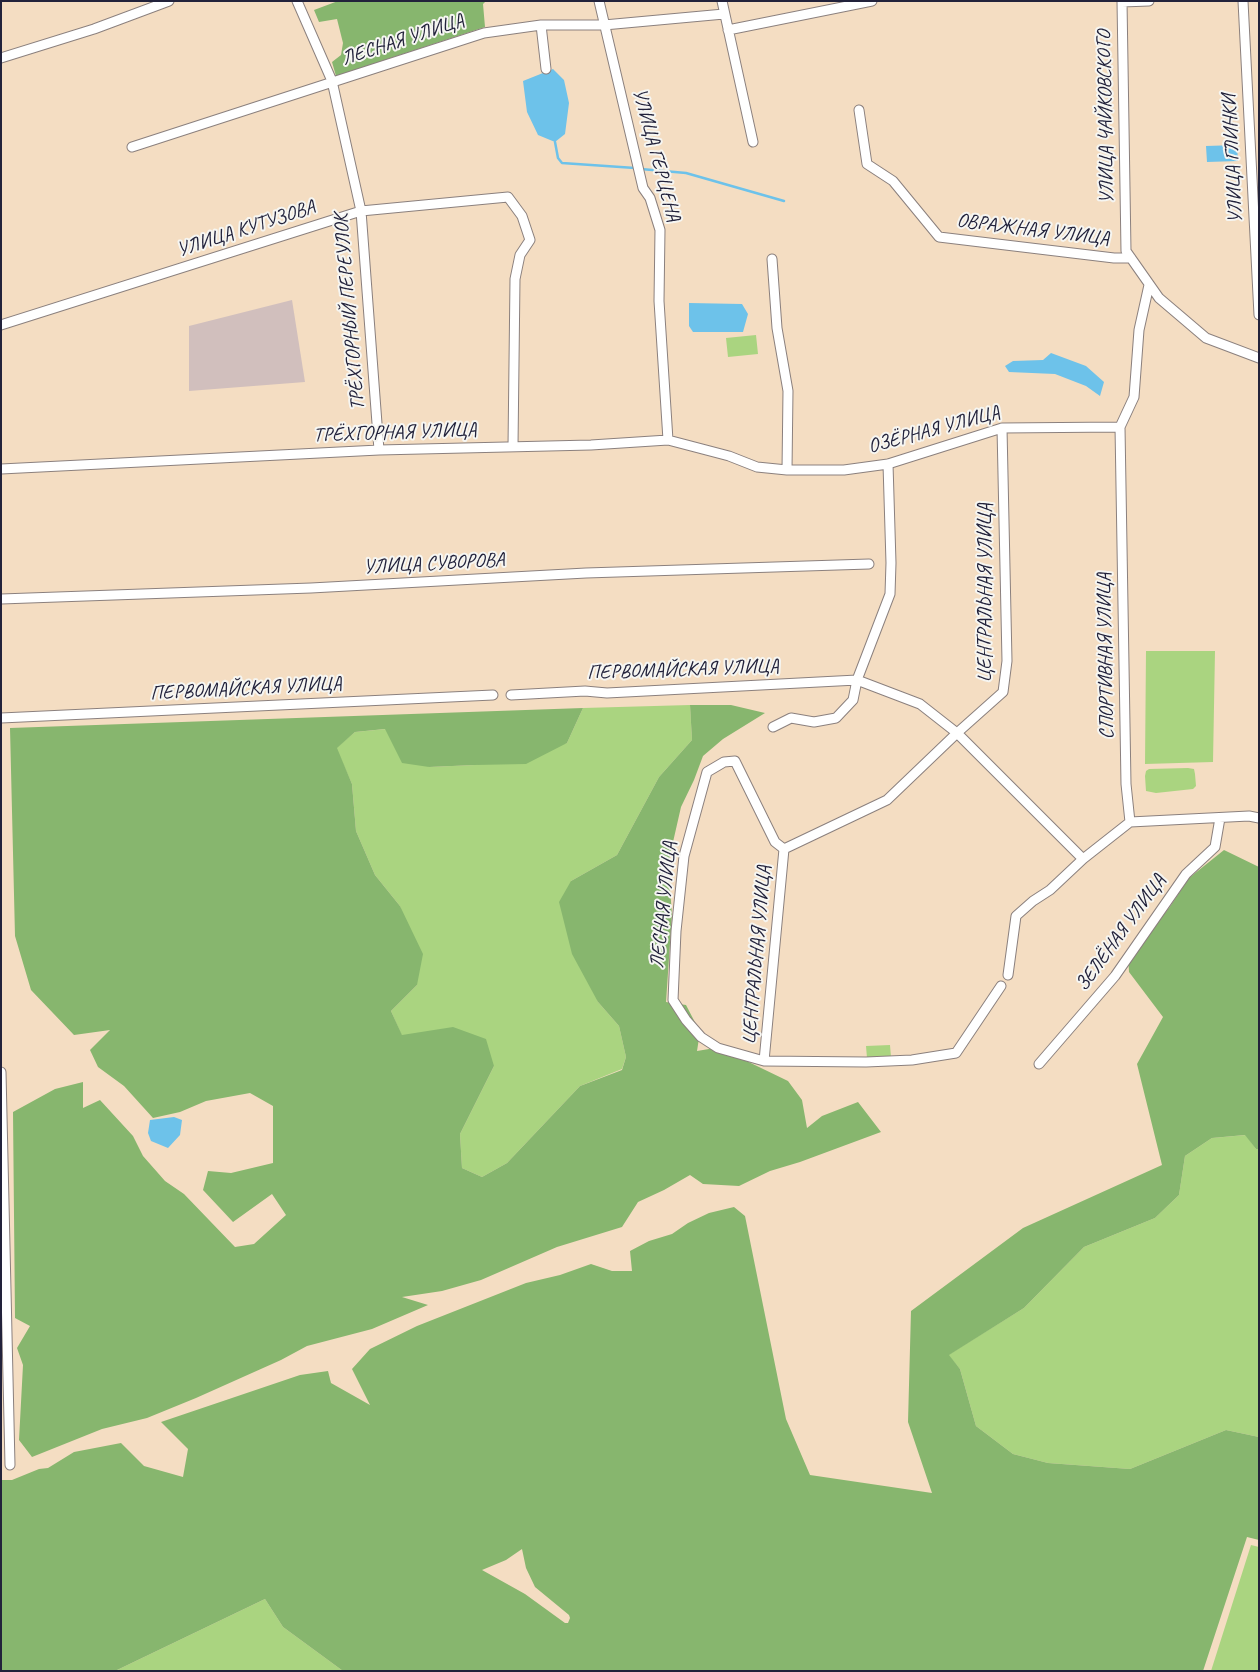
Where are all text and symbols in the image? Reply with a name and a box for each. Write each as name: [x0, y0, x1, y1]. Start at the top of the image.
street label: ЛЕСНАЯ УЛИЦА: [339, 9, 467, 71]
street label: УЛИЦА ЧАЙКОВСКОГО: [1092, 30, 1120, 204]
street label: УЛИЦА ГЕРЦЕНА: [627, 86, 685, 224]
street label: УЛИЦА ГЛИНКИ: [1218, 94, 1248, 224]
street label: УЛИЦА КУТУЗОВА: [174, 195, 318, 263]
street label: ОВРАЖНАЯ УЛИЦА: [955, 209, 1111, 251]
street label: ТРЁХГОРНЫЙ ПЕРЕУЛОК: [329, 213, 371, 411]
street label: ОЗЁРНАЯ УЛИЦА: [866, 401, 1002, 459]
street label: ТРЁХГОРНАЯ УЛИЦА: [313, 418, 477, 448]
street label: ЦЕНТРАЛЬНАЯ УЛИЦА: [974, 503, 998, 683]
street label: УЛИЦА СУВОРОВА: [363, 548, 505, 580]
street label: СПОРТИВНАЯ УЛИЦА: [1093, 572, 1119, 740]
street label: ПЕРВОМАЙСКАЯ УЛИЦА: [587, 655, 779, 685]
street label: ПЕРВОМАЙСКАЯ УЛИЦА: [150, 672, 342, 706]
street label: ЛЕСНАЯ УЛИЦА: [645, 840, 683, 970]
street label: ЦЕНТРАЛЬНАЯ УЛИЦА: [737, 865, 777, 1045]
street label: ЗЕЛЁНАЯ УЛИЦА: [1071, 870, 1171, 996]

